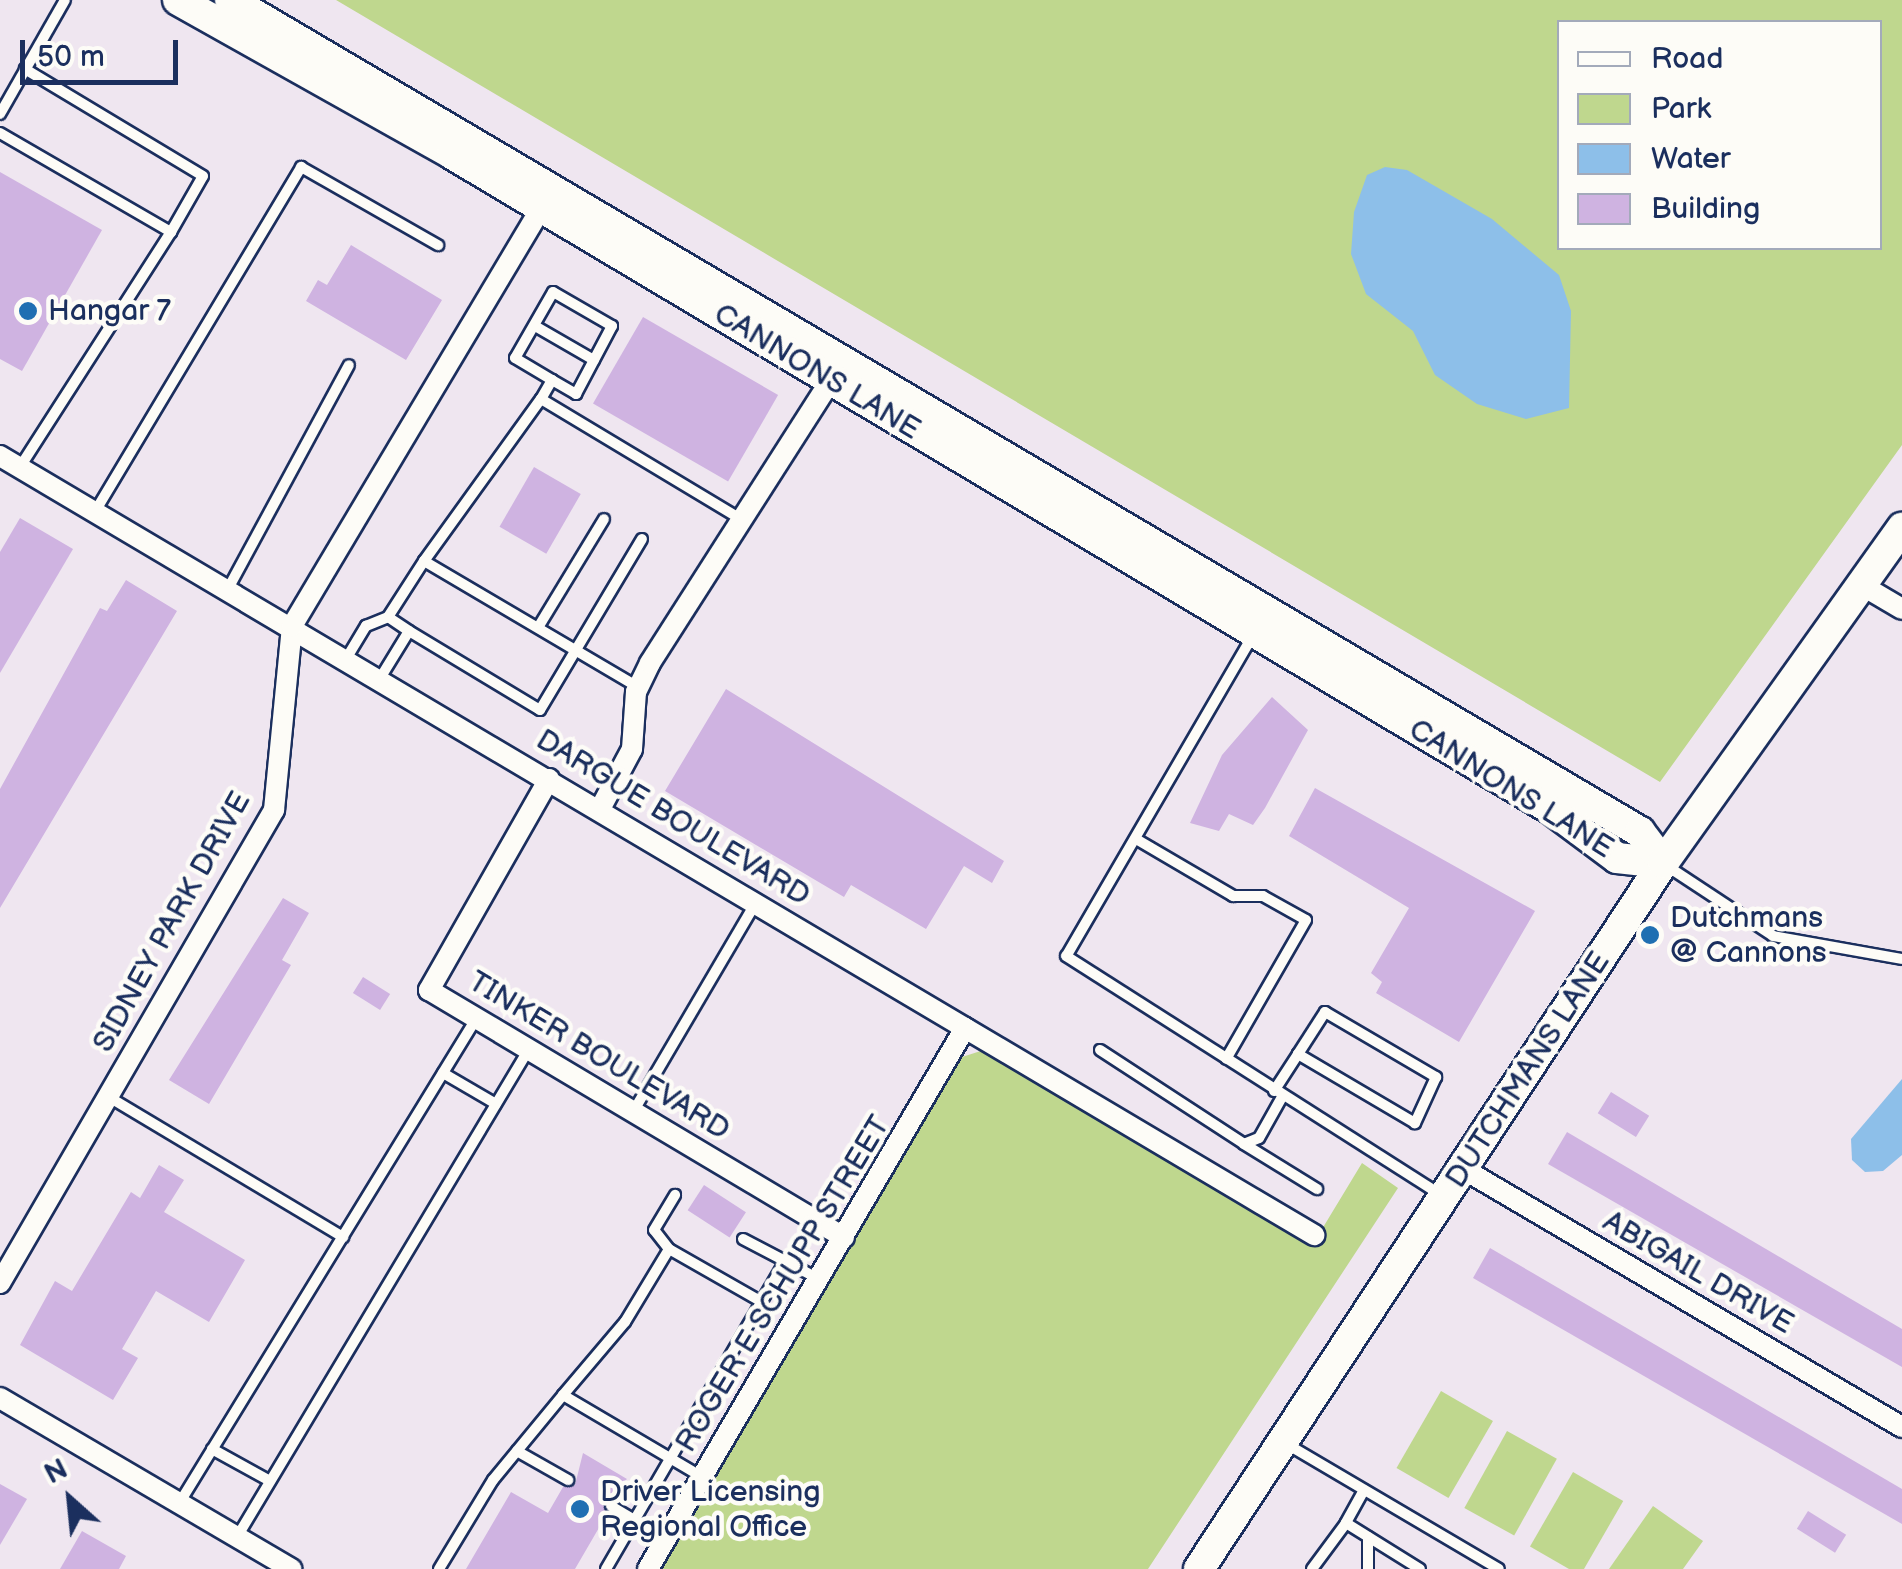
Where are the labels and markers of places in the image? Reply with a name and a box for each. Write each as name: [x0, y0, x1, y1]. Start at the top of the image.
place label: Hangar 7: [48, 293, 172, 329]
marker: Hangar 7: [17, 300, 39, 322]
place label: Dutchmans @ Cannons: [1670, 900, 1827, 970]
marker: Dutchmans @ Cannons: [1639, 924, 1661, 946]
place label: Driver Licensing Regional Office: [600, 1474, 820, 1544]
marker: Driver Licensing Regional Office: [569, 1498, 591, 1520]

